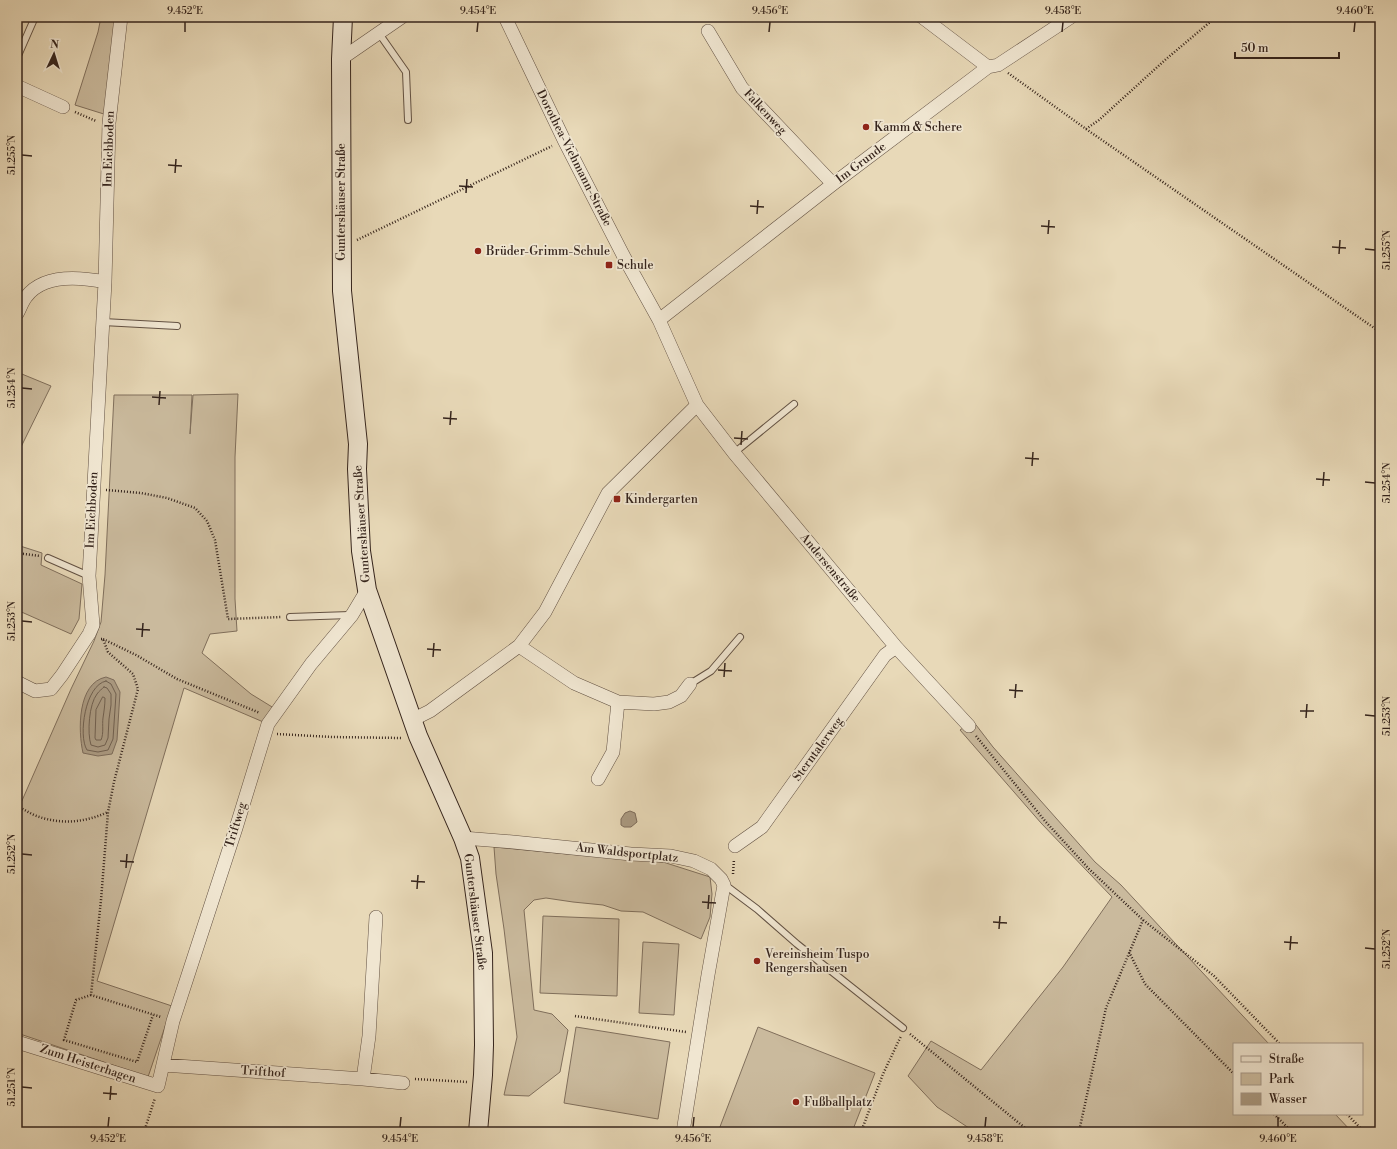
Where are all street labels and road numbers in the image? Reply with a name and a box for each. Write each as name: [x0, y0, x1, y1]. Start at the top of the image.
street label: Falkenweg: [740, 86, 790, 138]
street label: Dorothea-Viehmann-Straße: [533, 87, 615, 229]
street label: Im Eichboden: [100, 111, 118, 187]
street label: Im Grunde: [833, 139, 889, 187]
street label: Guntershäuser Straße: [334, 143, 349, 261]
street label: Guntershäuser Straße: [350, 465, 374, 583]
street label: Im Eichboden: [83, 471, 101, 549]
street label: Andersenstraße: [796, 530, 863, 606]
street label: Sterntalerweg: [790, 713, 847, 784]
street label: Triftweg: [222, 800, 250, 850]
street label: Am Waldsportplatz: [574, 840, 679, 866]
street label: Guntershäuser Straße: [460, 853, 490, 971]
street label: Zum Heisterhagen: [38, 1041, 138, 1087]
street label: Trifthof: [240, 1063, 286, 1081]

